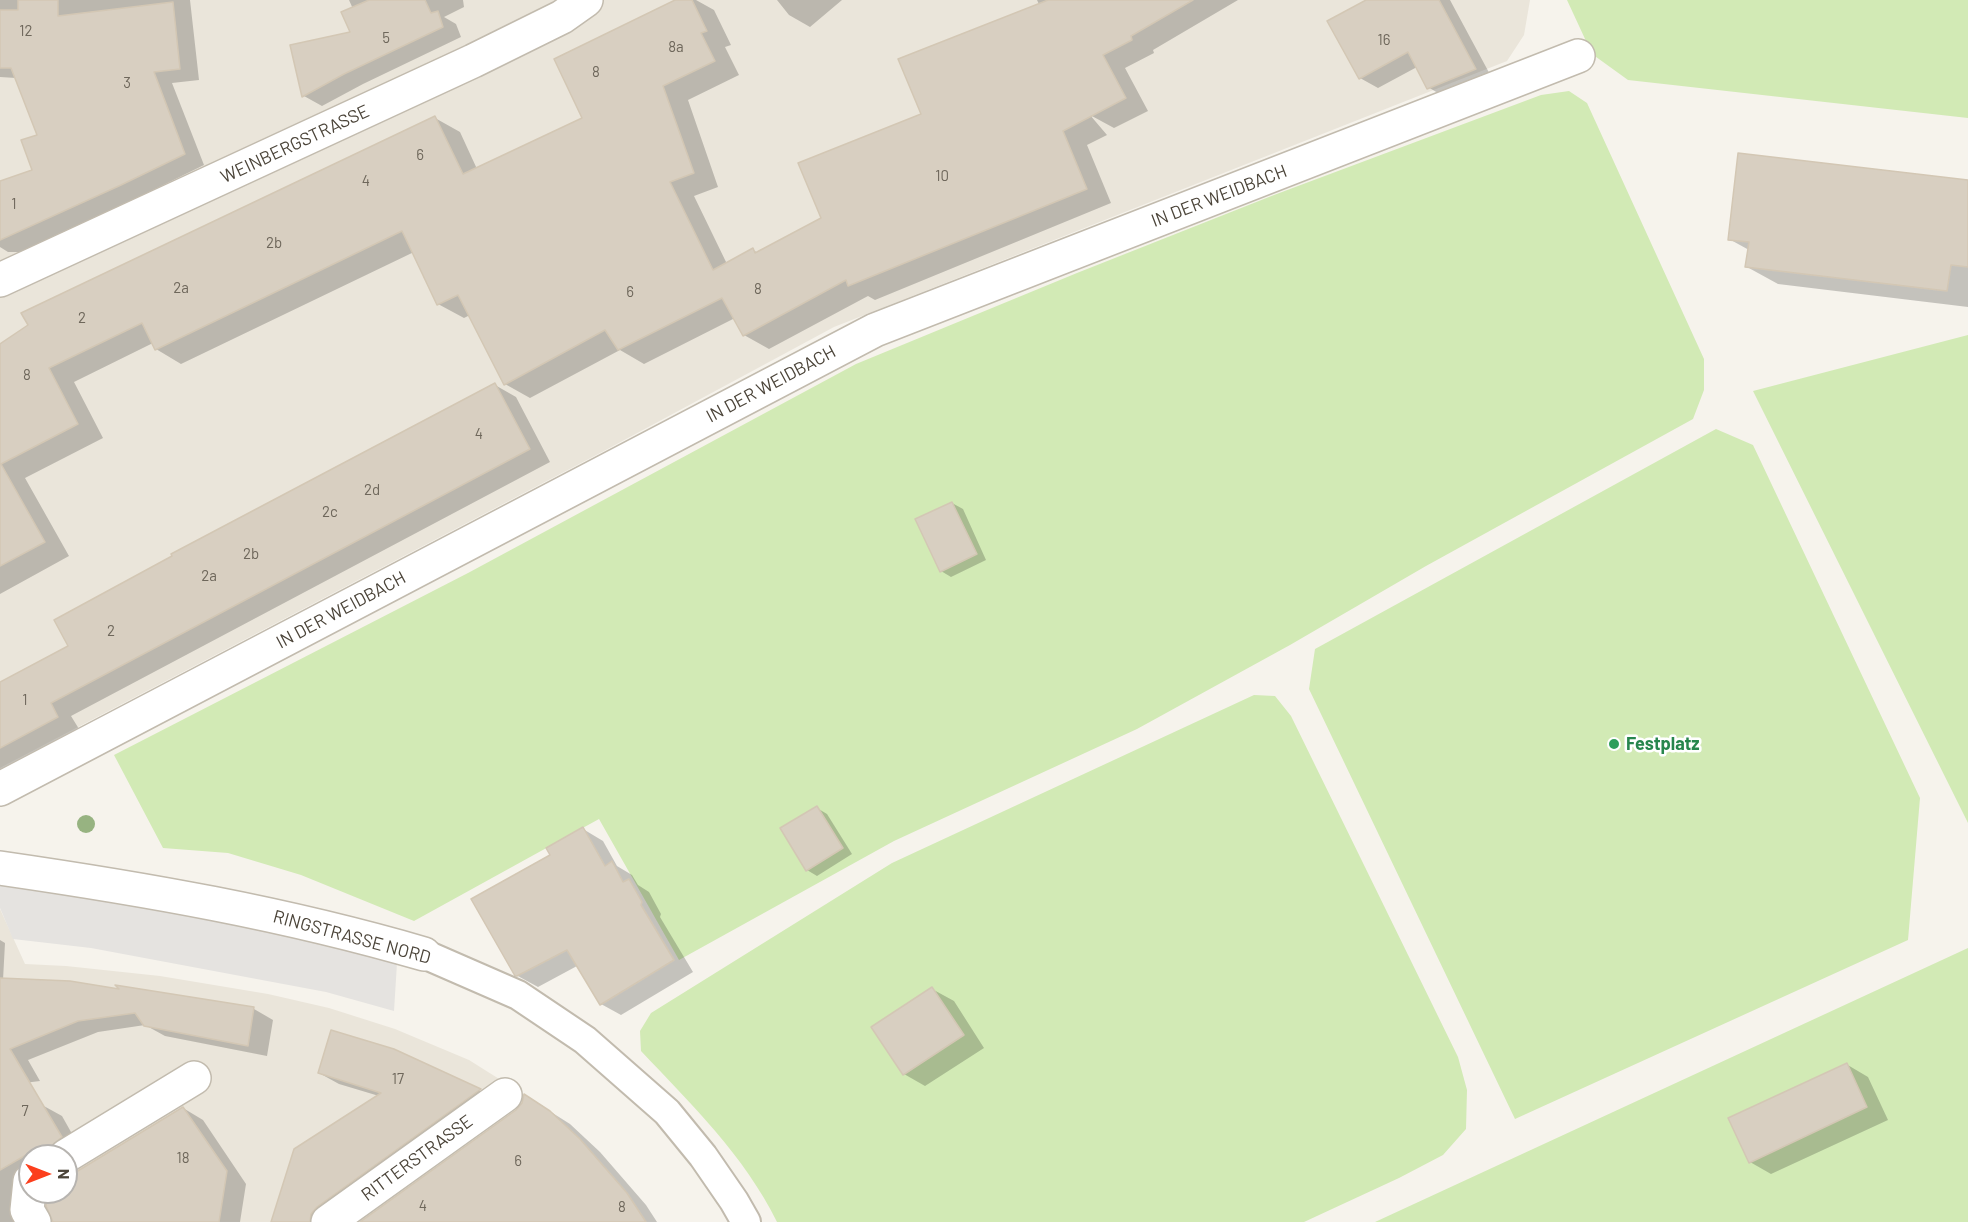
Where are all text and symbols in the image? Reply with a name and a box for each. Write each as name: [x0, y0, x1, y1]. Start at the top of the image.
house number: 12: [19, 22, 33, 40]
house number: 5: [382, 29, 390, 47]
house number: 16: [1378, 31, 1390, 49]
house number: 8a: [668, 38, 684, 56]
house number: 8: [592, 63, 600, 81]
house number: 3: [123, 74, 131, 92]
street label: WEINBERGSTRASSE: [217, 100, 373, 188]
house number: 6: [416, 146, 424, 164]
street label: IN DER WEIDBACH: [1148, 160, 1290, 232]
house number: 10: [935, 167, 949, 185]
house number: 4: [362, 172, 370, 190]
house number: 1: [11, 195, 17, 213]
house number: 2b: [266, 234, 282, 252]
house number: 2a: [173, 279, 189, 297]
house number: 8: [754, 280, 762, 298]
house number: 6: [626, 283, 634, 301]
house number: 2: [78, 309, 86, 327]
street label: IN DER WEIDBACH: [703, 341, 839, 427]
house number: 8: [23, 366, 31, 384]
house number: 4: [475, 425, 483, 443]
house number: 2d: [364, 481, 380, 499]
house number: 2c: [322, 503, 338, 521]
house number: 2b: [243, 545, 259, 563]
house number: 2a: [201, 567, 217, 585]
street label: IN DER WEIDBACH: [273, 567, 409, 653]
house number: 2: [107, 622, 115, 640]
house number: 1: [22, 691, 28, 709]
place label: Festplatz: [1626, 733, 1700, 755]
marker: Festplatz: [1607, 737, 1621, 751]
street label: RINGSTRASSE NORD: [271, 906, 433, 968]
house number: 17: [392, 1070, 404, 1088]
house number: 7: [21, 1102, 29, 1120]
street label: RITTERSTRASSE: [357, 1110, 477, 1206]
north arrow: [18, 1144, 78, 1204]
house number: 18: [176, 1149, 190, 1167]
house number: 6: [514, 1152, 522, 1170]
text: N: [55, 1169, 74, 1179]
house number: 4: [419, 1197, 427, 1215]
house number: 8: [618, 1198, 626, 1216]

